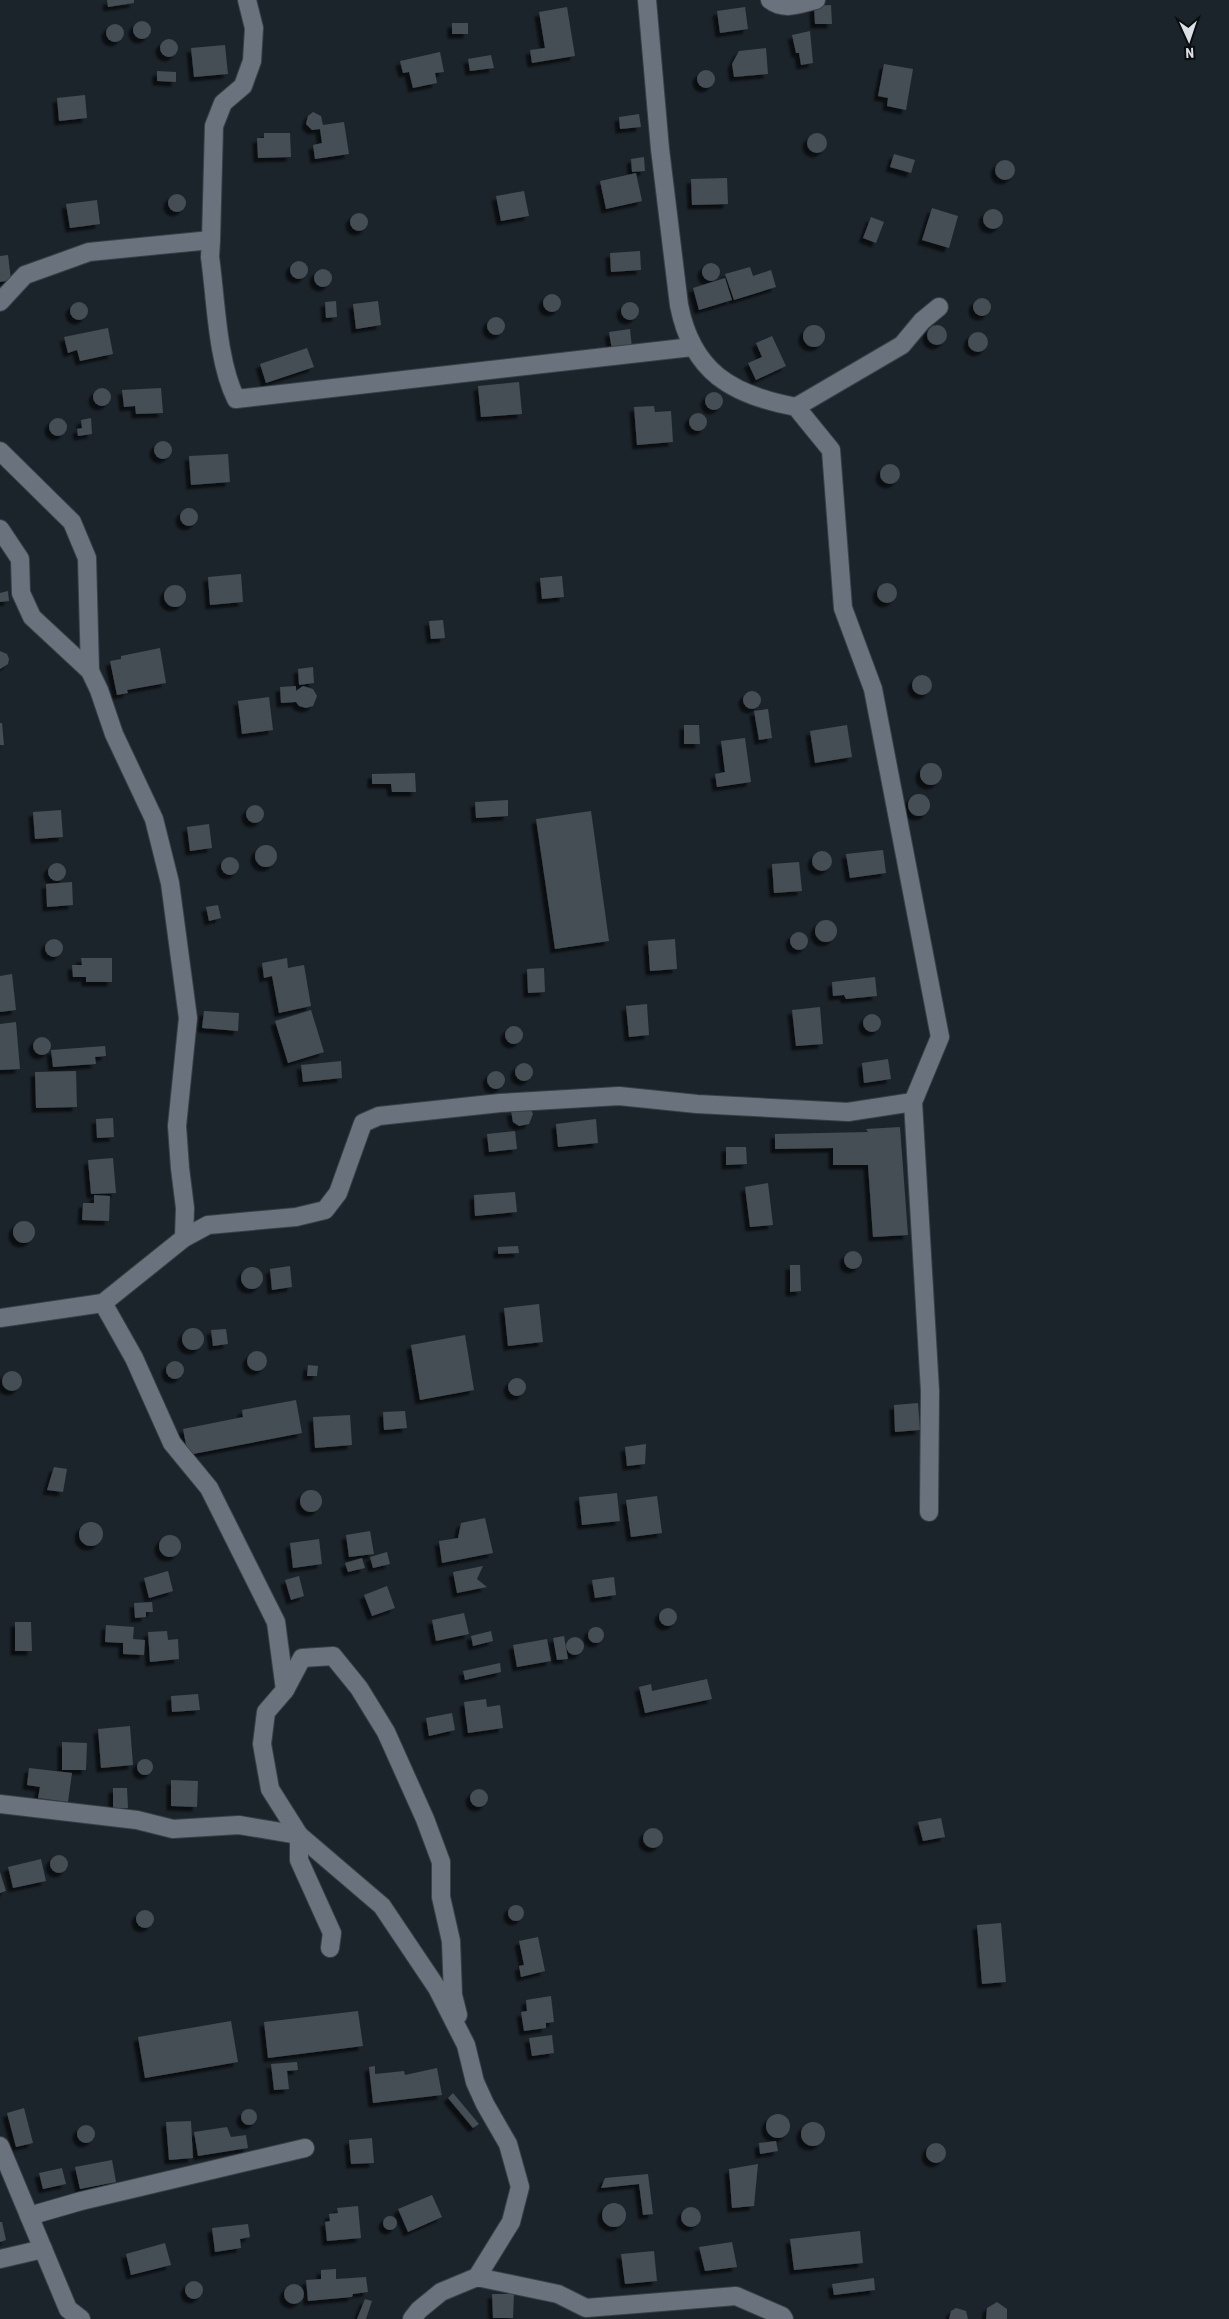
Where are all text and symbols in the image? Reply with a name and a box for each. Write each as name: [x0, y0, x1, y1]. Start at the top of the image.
north arrow: [1164, 15, 1214, 65]
text: N: [1185, 45, 1194, 61]

